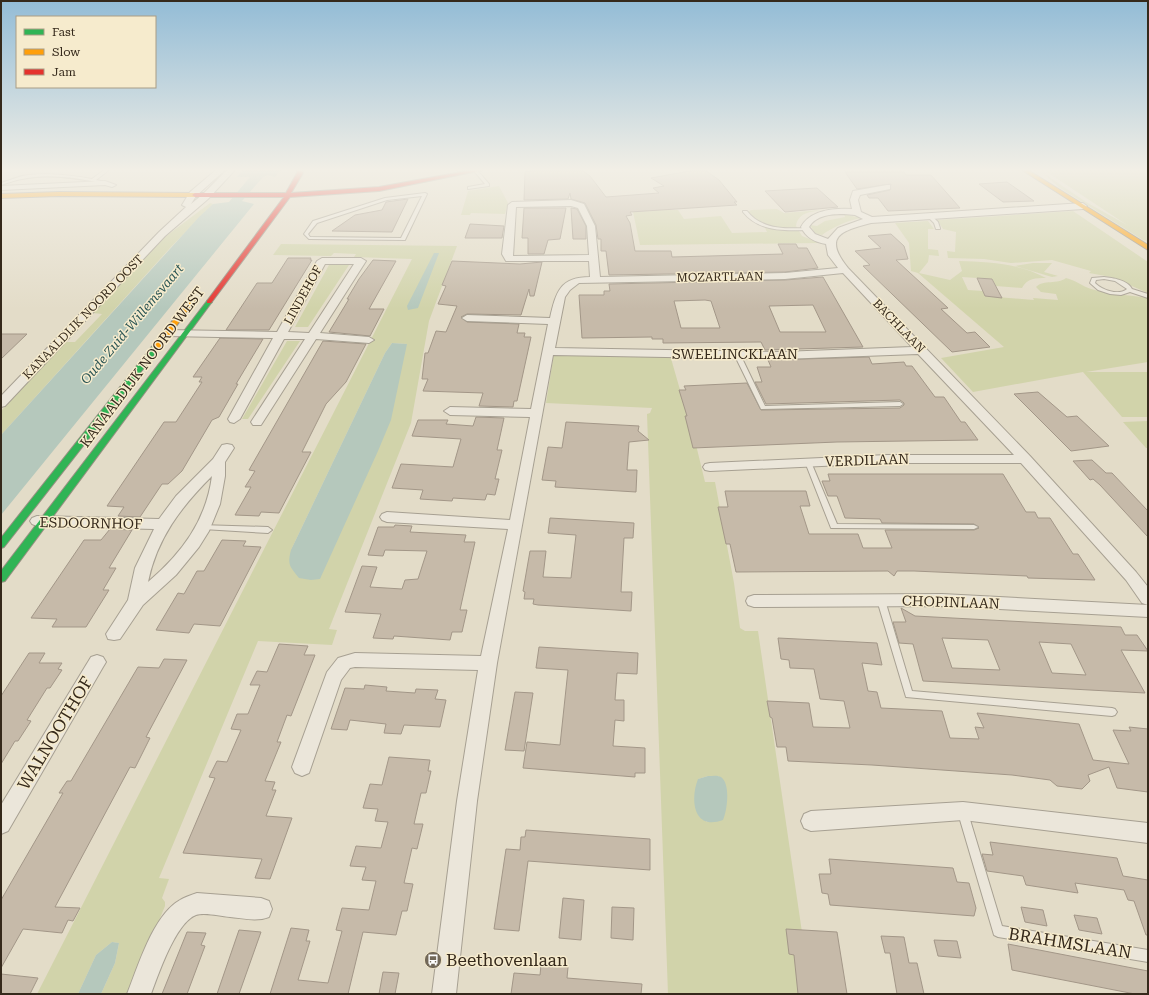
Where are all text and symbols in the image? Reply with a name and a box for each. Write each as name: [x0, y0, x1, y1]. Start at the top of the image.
legend: [16, 16, 156, 88]
text: Fast: [52, 25, 76, 39]
text: Slow: [52, 45, 80, 59]
text: Jam: [52, 65, 76, 79]
street label: KANAALDIJK NOORD OOST: [20, 252, 146, 382]
water label: Oude Zuid-Willemsvaart: [78, 261, 187, 387]
street label: LINDEHOF: [281, 263, 325, 327]
street label: MOZARTLAAN: [676, 269, 764, 285]
street label: KANAALDIJK NOORD WEST: [77, 284, 207, 450]
street label: BACHLAAN: [870, 296, 928, 356]
street label: SWEELINCKLAAN: [672, 346, 798, 362]
street label: VERDILAAN: [825, 451, 909, 469]
street label: ESDOORNHOF: [39, 514, 143, 532]
street label: CHOPINLAAN: [902, 592, 1000, 612]
street label: WALNOOTHOF: [13, 673, 97, 793]
street label: BRAHMSLAAN: [1007, 923, 1133, 963]
bus stop icon: Beethovenlaan: [423, 950, 443, 970]
place label: Beethovenlaan: [446, 950, 568, 970]

